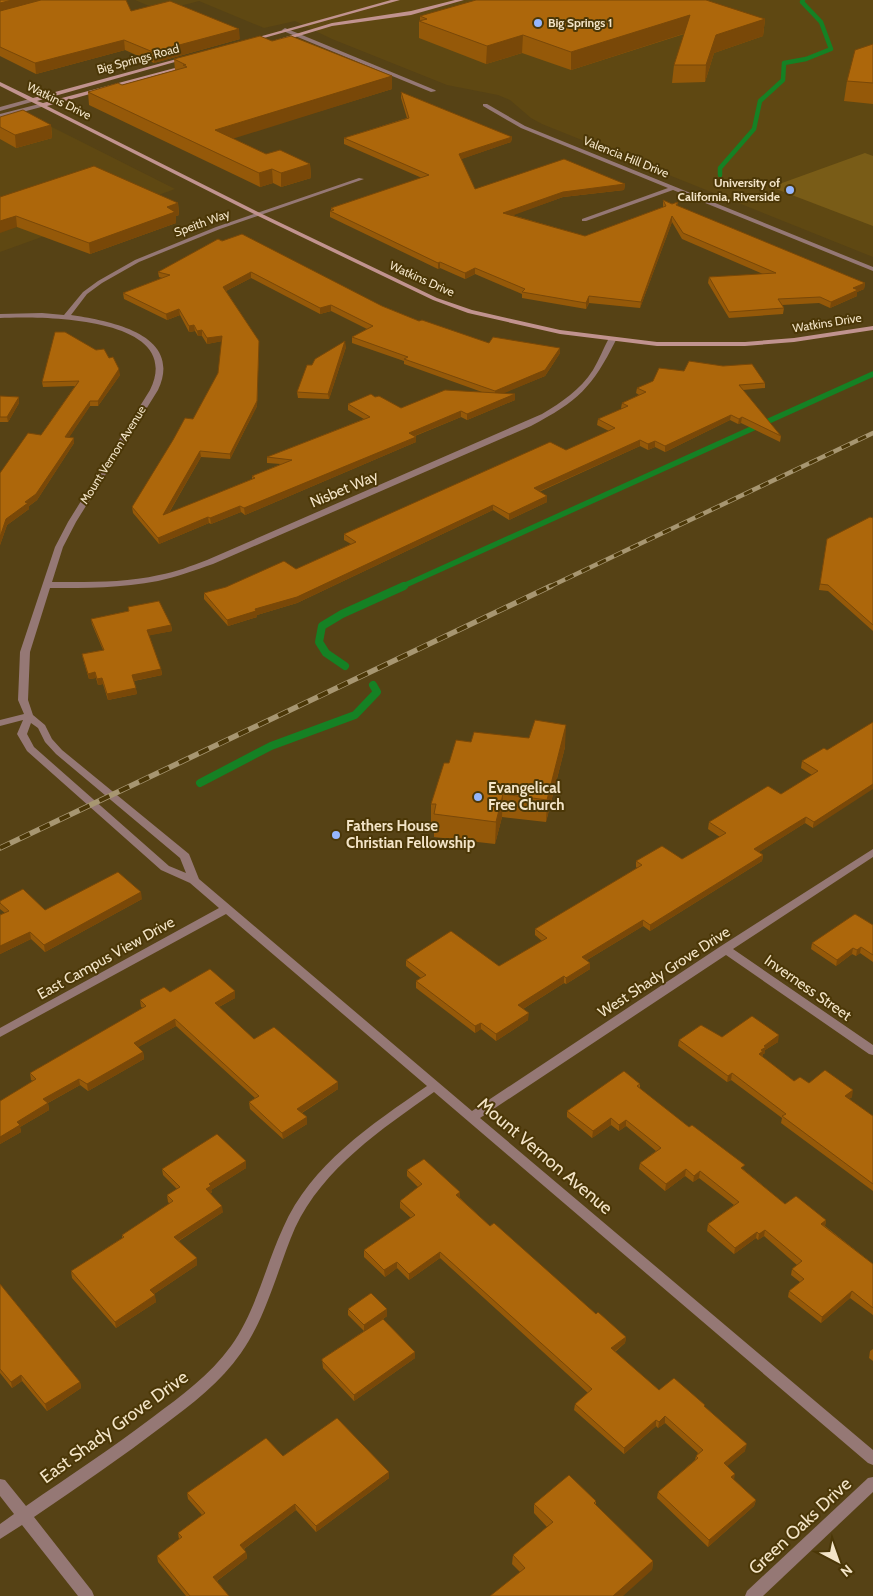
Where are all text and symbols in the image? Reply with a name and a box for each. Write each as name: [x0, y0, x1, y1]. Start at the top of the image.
place label: Big Springs 1: [548, 15, 612, 30]
marker: Big Springs 1: [532, 17, 544, 29]
street label: Big Springs Road: [95, 40, 181, 77]
street label: Watkins Drive: [25, 79, 94, 123]
street label: Valencia Hill Drive: [581, 133, 671, 181]
place label: University of California, Riverside: [678, 175, 780, 204]
marker: University of California, Riverside: [784, 184, 796, 196]
street label: Speith Way: [172, 206, 232, 239]
street label: Watkins Drive: [387, 258, 457, 300]
street label: Watkins Drive: [791, 310, 863, 335]
street label: Mount Vernon Avenue: [76, 403, 149, 507]
street label: Nisbet Way: [307, 466, 381, 511]
place label: Evangelical Free Church: [488, 779, 565, 814]
marker: Evangelical Free Church: [472, 791, 484, 803]
place label: Fathers House Christian Fellowship: [346, 817, 476, 852]
marker: Fathers House Christian Fellowship: [330, 829, 342, 841]
street label: East Campus View Drive: [34, 913, 178, 1003]
street label: West Shady Grove Drive: [595, 922, 734, 1021]
street label: Inverness Street: [761, 951, 855, 1025]
street label: Mount Vernon Avenue: [473, 1093, 617, 1219]
street label: East Shady Grove Drive: [36, 1366, 192, 1488]
street label: Green Oaks Drive: [744, 1473, 856, 1579]
north arrow: [813, 1536, 863, 1586]
text: N: [837, 1561, 856, 1581]

